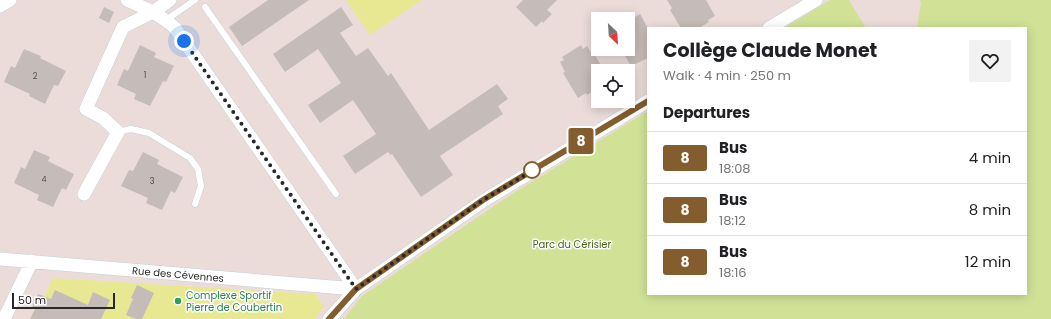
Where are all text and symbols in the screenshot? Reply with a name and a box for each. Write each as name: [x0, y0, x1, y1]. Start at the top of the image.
north arrow: [591, 12, 635, 56]
map controls: [591, 12, 635, 108]
your location: [174, 31, 194, 51]
text: Collège Claude Monet: [663, 37, 877, 64]
button: heart: [969, 40, 1011, 82]
button: locate: [591, 64, 635, 108]
text: Walk · 4 min · 250 m: [663, 66, 791, 85]
house number: 1: [144, 70, 146, 81]
house number: 2: [33, 71, 38, 82]
text: Departures: [663, 102, 750, 123]
line badge: 8: [568, 128, 594, 154]
text: 8: [576, 131, 586, 151]
text: Bus: [719, 137, 747, 158]
text: 4 min: [969, 147, 1011, 168]
text: 8: [680, 148, 690, 168]
text: 18:08: [719, 159, 751, 178]
unlabelled marker: [523, 161, 541, 179]
house number: 4: [41, 174, 47, 185]
house number: 3: [150, 176, 155, 187]
text: Bus: [719, 189, 747, 210]
text: 8 min: [969, 199, 1011, 220]
text: 8: [680, 200, 690, 220]
text: 18:12: [719, 211, 746, 230]
park label: Parc du Cérisier: [533, 237, 612, 252]
text: Bus: [719, 241, 747, 262]
text: 12 min: [965, 251, 1011, 272]
text: 8: [680, 252, 690, 272]
street label: Rue des Cévennes: [131, 263, 225, 286]
text: 18:16: [719, 263, 747, 282]
place label: Complexe Sportif Pierre de Coubertin: [186, 288, 282, 315]
scale bar: [12, 291, 115, 310]
text: 50 m: [18, 292, 46, 308]
marker: Complexe Sportif Pierre de Coubertin: [173, 296, 183, 306]

